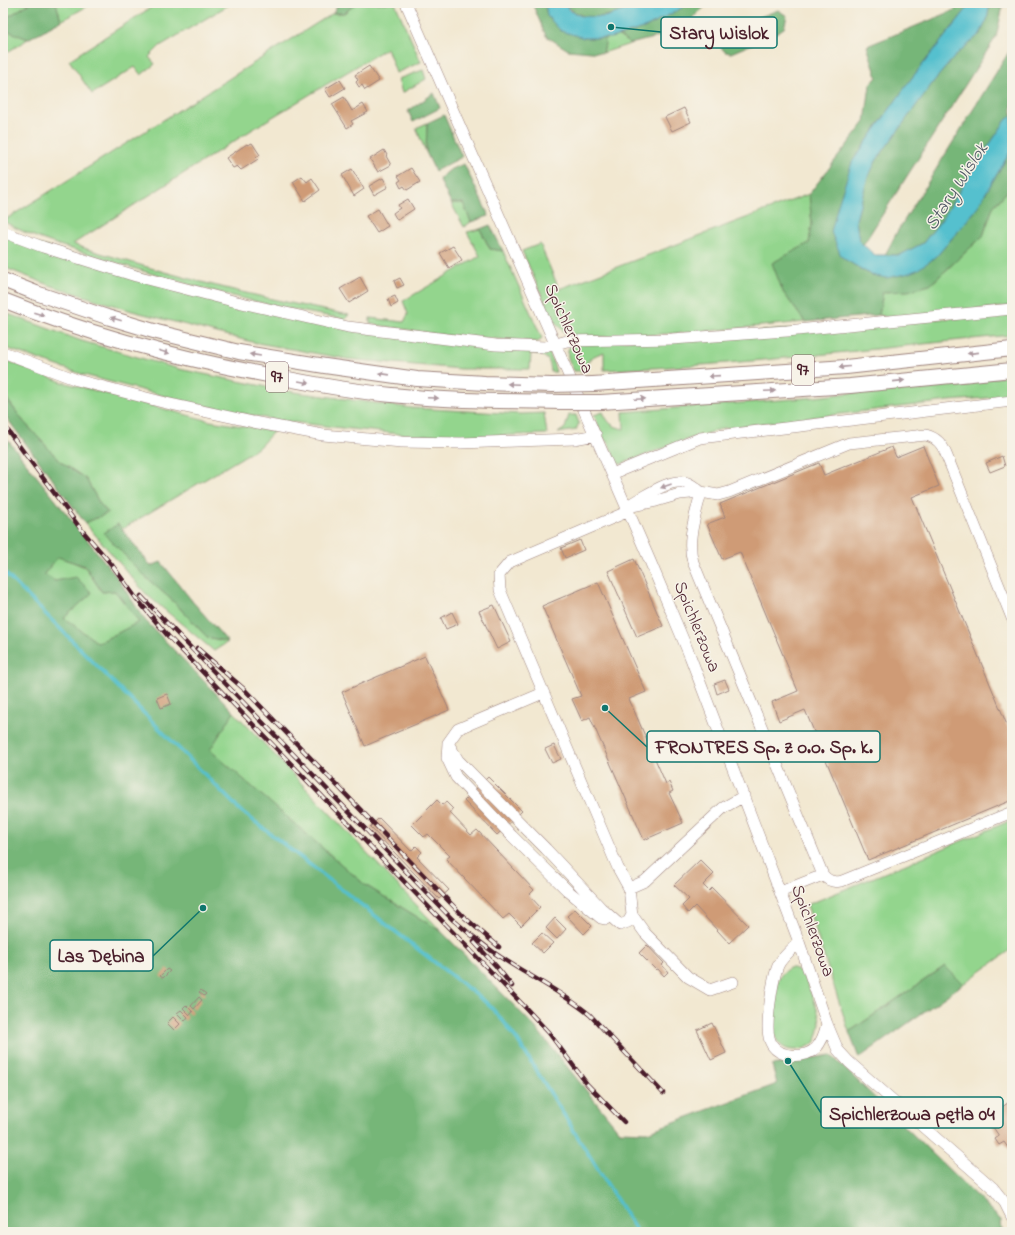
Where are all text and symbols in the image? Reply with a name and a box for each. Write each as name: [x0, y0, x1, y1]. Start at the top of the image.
callout: Stary Wislok: [661, 17, 777, 48]
text: Stary Wislok: [669, 21, 769, 50]
water label: Stary Wislok: [919, 137, 996, 236]
street label: Spichlerzowa: [537, 280, 599, 378]
one-way arrow: [34, 311, 46, 317]
one-way arrow: [110, 316, 122, 322]
one-way arrow: [158, 349, 170, 355]
one-way arrow: [967, 350, 979, 356]
one-way arrow: [249, 352, 261, 358]
road number: 97: [792, 355, 814, 385]
road number: 97: [266, 362, 288, 392]
one-way arrow: [838, 364, 850, 371]
one-way arrow: [378, 371, 390, 377]
one-way arrow: [708, 372, 720, 379]
one-way arrow: [893, 378, 905, 385]
one-way arrow: [298, 379, 310, 385]
one-way arrow: [507, 380, 519, 387]
one-way arrow: [764, 388, 776, 395]
one-way arrow: [427, 394, 439, 401]
one-way arrow: [634, 396, 646, 403]
one-way arrow: [660, 483, 672, 489]
street label: Spichlerzowa: [666, 578, 726, 676]
callout: FRONTRES Sp. z o.o. Sp. k.: [647, 731, 880, 762]
text: FRONTRES Sp. z o.o. Sp. k.: [654, 735, 873, 762]
street label: Spichlerzowa: [783, 881, 841, 981]
callout: Las Dębina: [50, 940, 153, 971]
text: Las Dębina: [57, 944, 145, 971]
callout: Spichlerzowa pętla 04: [821, 1097, 1003, 1128]
text: Spichlerzowa pętla 04: [829, 1102, 995, 1129]

